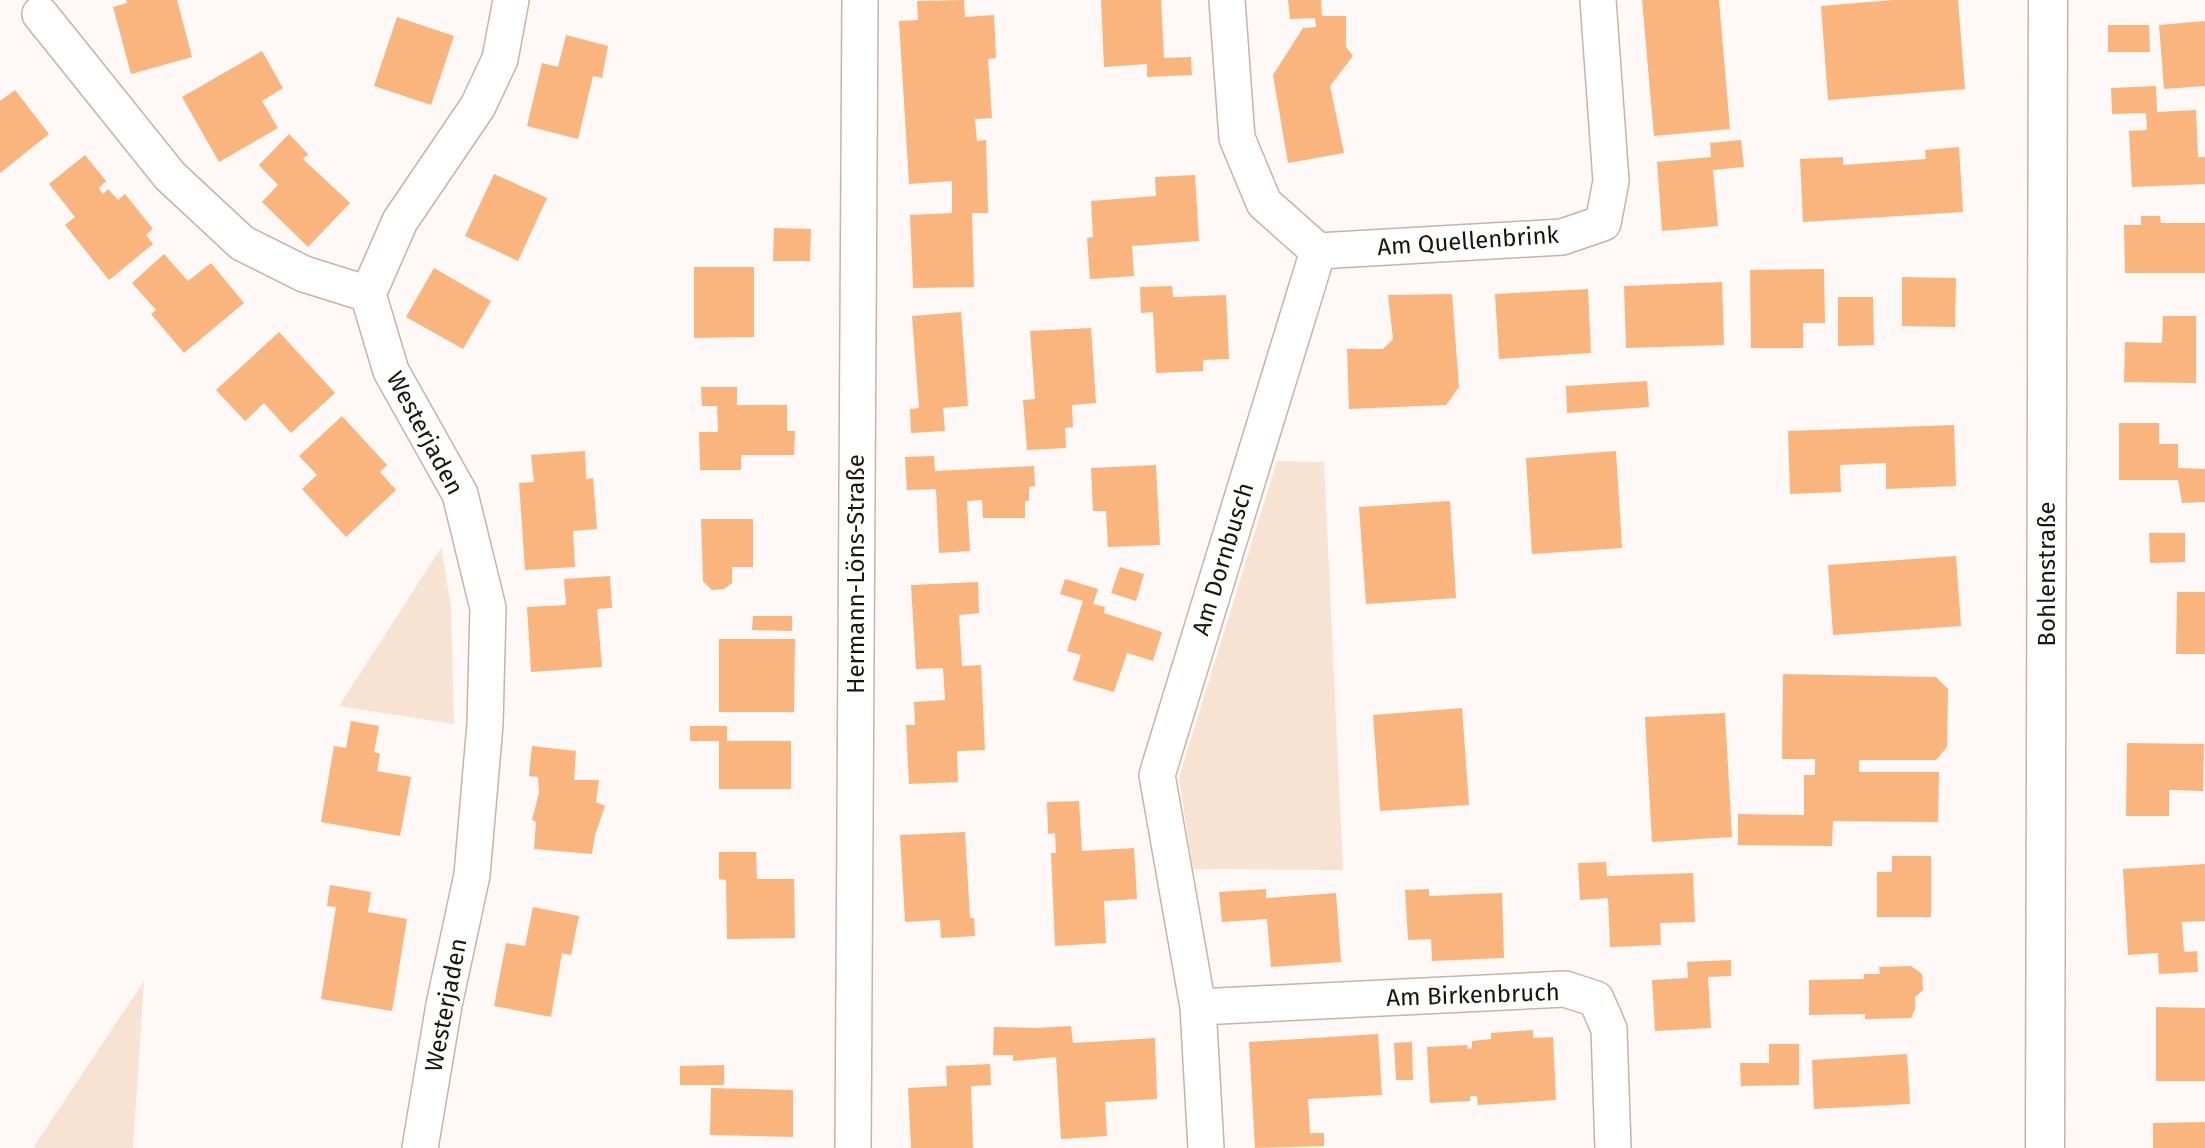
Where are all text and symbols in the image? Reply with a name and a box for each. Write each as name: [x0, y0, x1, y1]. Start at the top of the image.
street label: Am Quellenbrink: [1376, 221, 1560, 261]
street label: Westerjaden: [381, 367, 469, 499]
street label: Hermann-Löns-Straße: [842, 454, 870, 694]
street label: Am Dornbusch: [1186, 479, 1260, 639]
street label: Bohlenstraße: [2033, 501, 2061, 647]
street label: Westerjaden: [419, 936, 473, 1074]
street label: Am Birkenbruch: [1386, 978, 1560, 1012]

